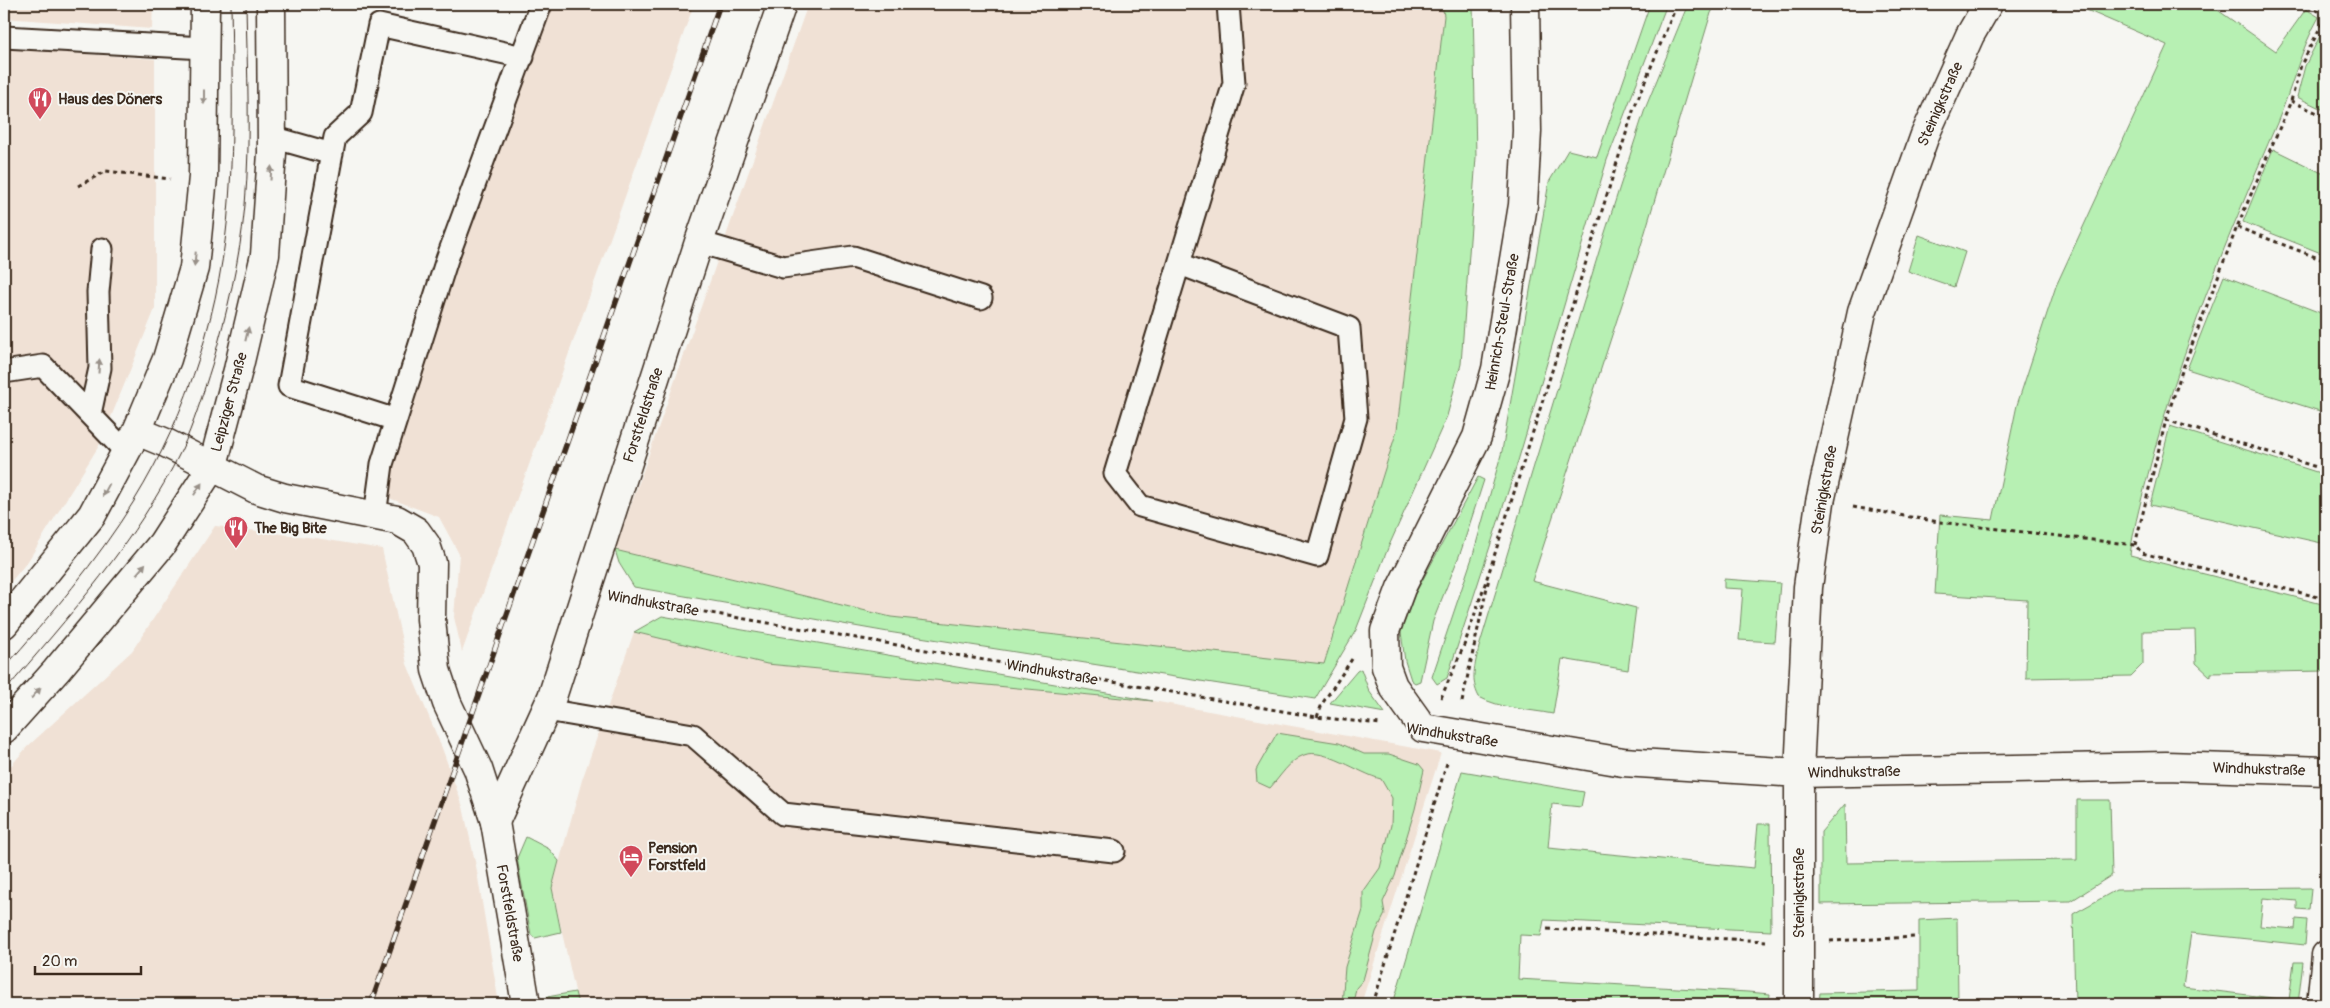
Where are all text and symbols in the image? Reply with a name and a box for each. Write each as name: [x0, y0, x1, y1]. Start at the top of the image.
street label: Steinigkstraße: [1913, 59, 1968, 149]
restaurant icon: Haus des Döners: [27, 86, 53, 120]
one-way arrow: [200, 89, 208, 105]
place label: Haus des Döners: [58, 90, 162, 109]
one-way arrow: [267, 165, 275, 181]
one-way arrow: [191, 251, 199, 267]
street label: Heinrich-Steul-Straße: [1481, 252, 1524, 392]
one-way arrow: [243, 326, 251, 341]
street label: Leipziger Straße: [207, 350, 252, 454]
one-way arrow: [96, 358, 104, 374]
street label: Forstfeldstraße: [619, 365, 668, 465]
street label: Steinigkstraße: [1807, 443, 1842, 536]
one-way arrow: [102, 482, 110, 497]
one-way arrow: [193, 482, 203, 496]
restaurant icon: The Big Bite: [223, 515, 249, 549]
place label: The Big Bite: [253, 519, 327, 538]
one-way arrow: [136, 563, 147, 576]
street label: Windhukstraße: [606, 586, 701, 621]
street label: Windhukstraße: [1005, 655, 1100, 690]
one-way arrow: [30, 688, 42, 700]
street label: Windhukstraße: [1405, 719, 1500, 752]
street label: Windhukstraße: [2212, 758, 2306, 781]
street label: Windhukstraße: [1808, 762, 1901, 783]
place label: Pension Forstfeld: [648, 839, 706, 875]
hotel icon: Pension Forstfeld: [618, 844, 644, 878]
street label: Steinigkstraße: [1790, 847, 1809, 938]
street label: Forstfeldstraße: [492, 863, 528, 964]
scale bar: [35, 943, 141, 975]
text: 20 m: [42, 952, 77, 971]

